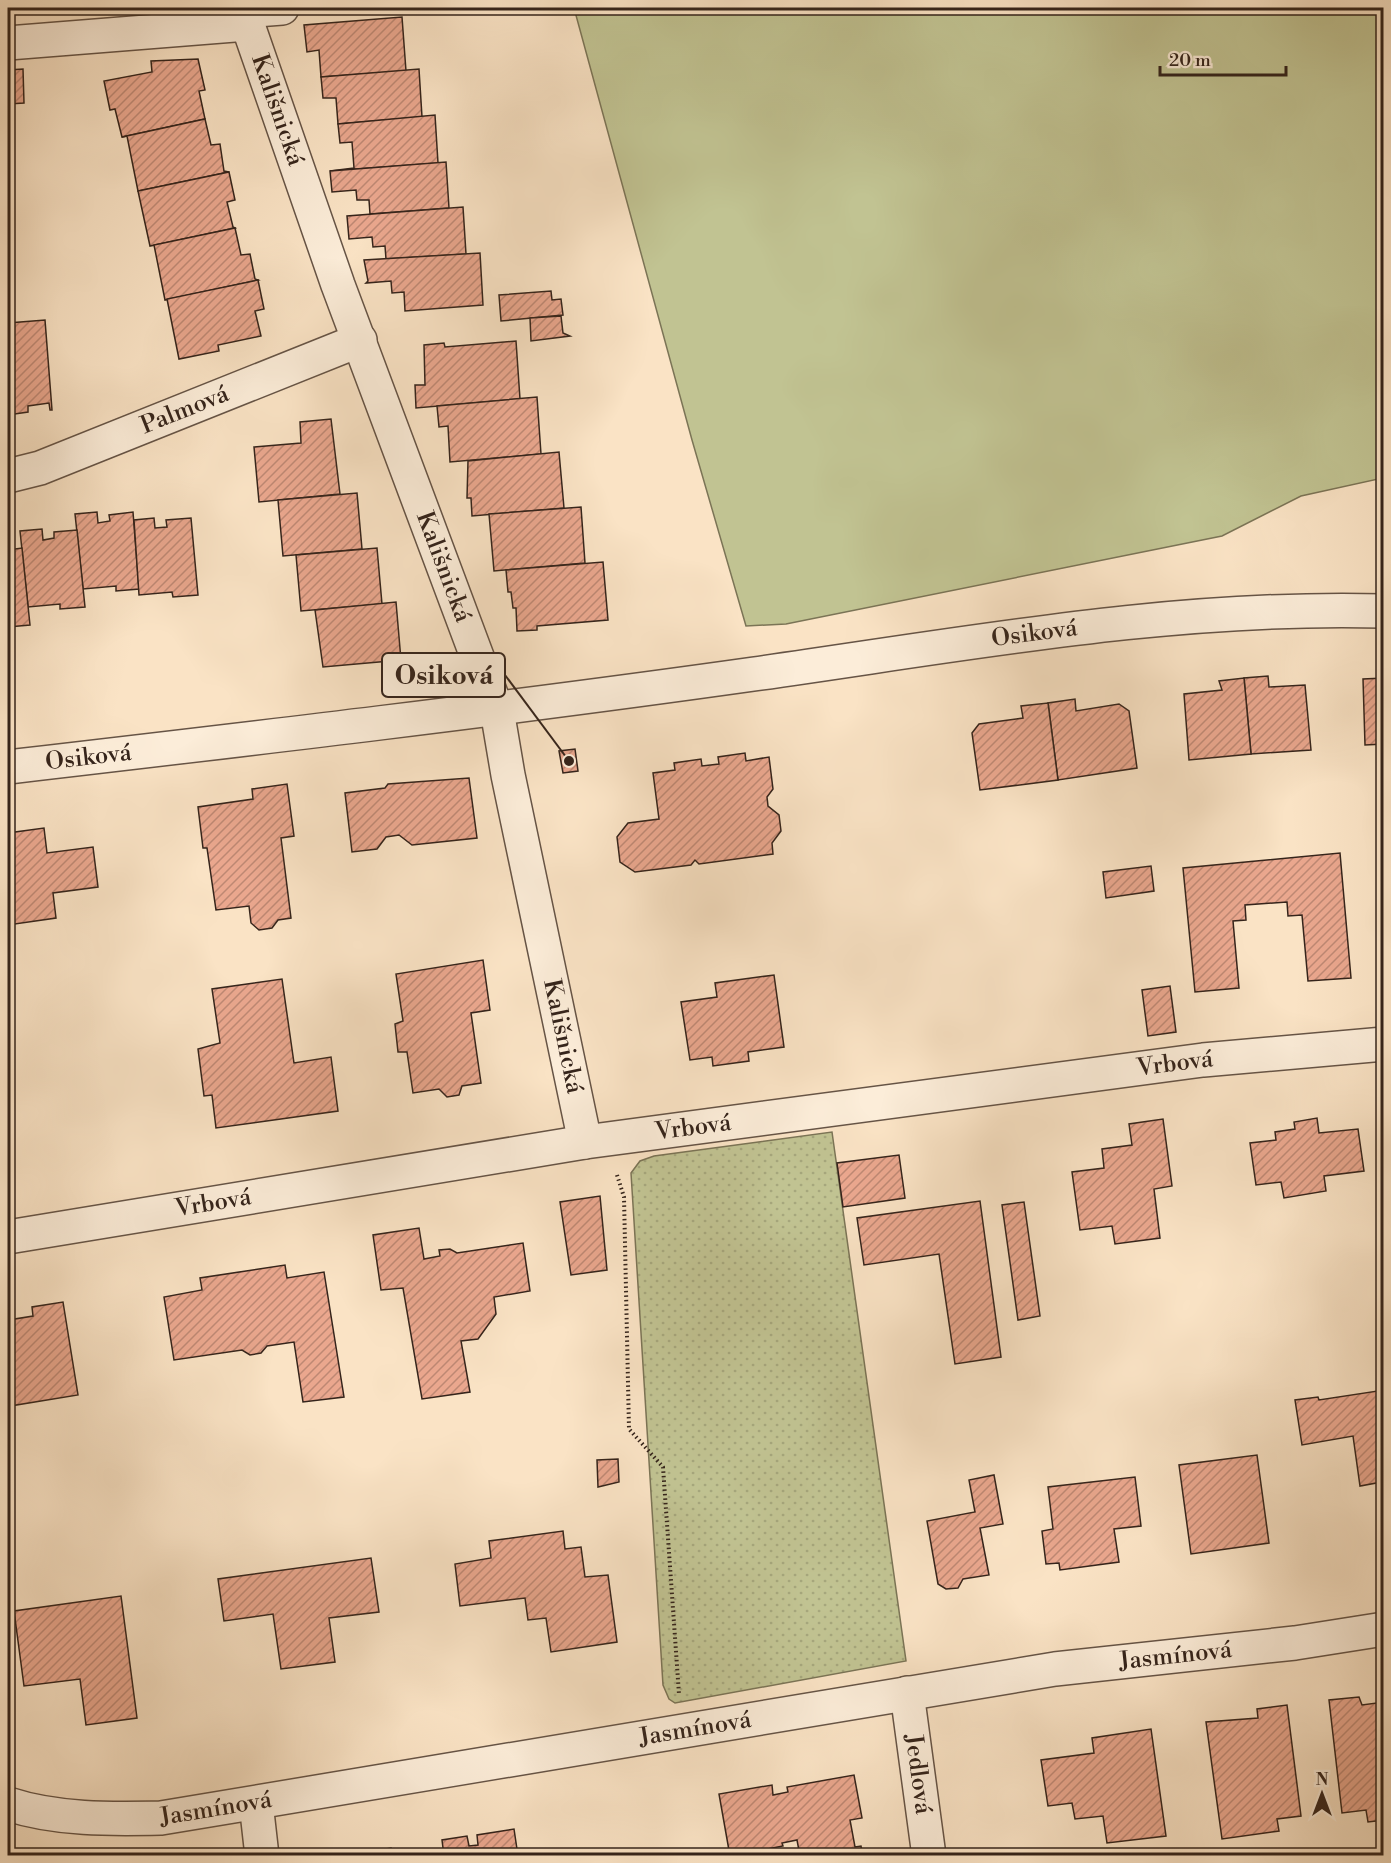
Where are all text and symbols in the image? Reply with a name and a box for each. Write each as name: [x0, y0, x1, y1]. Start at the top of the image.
scale bar: [1160, 39, 1286, 77]
text: 20 m: [1169, 49, 1211, 72]
street label: Kališnická: [244, 50, 311, 171]
street label: Palmová: [136, 379, 234, 441]
street label: Kališnická: [409, 507, 478, 627]
street label: Osiková: [989, 613, 1080, 654]
callout: Osiková: [382, 653, 505, 697]
text: Osiková: [395, 660, 494, 692]
street label: Osiková: [44, 738, 134, 778]
street label: Kališnická: [536, 977, 590, 1097]
street label: Vrbová: [1134, 1044, 1215, 1084]
street label: Vrbová: [652, 1108, 734, 1148]
street label: Vrbová: [172, 1182, 254, 1224]
street label: Jasmínová: [1117, 1635, 1234, 1677]
street label: Jasmínová: [636, 1705, 754, 1753]
street label: Jedlová: [898, 1732, 938, 1817]
north arrow: [1292, 1764, 1352, 1824]
text: N: [1316, 1770, 1329, 1790]
street label: Jasmínová: [157, 1785, 275, 1833]

